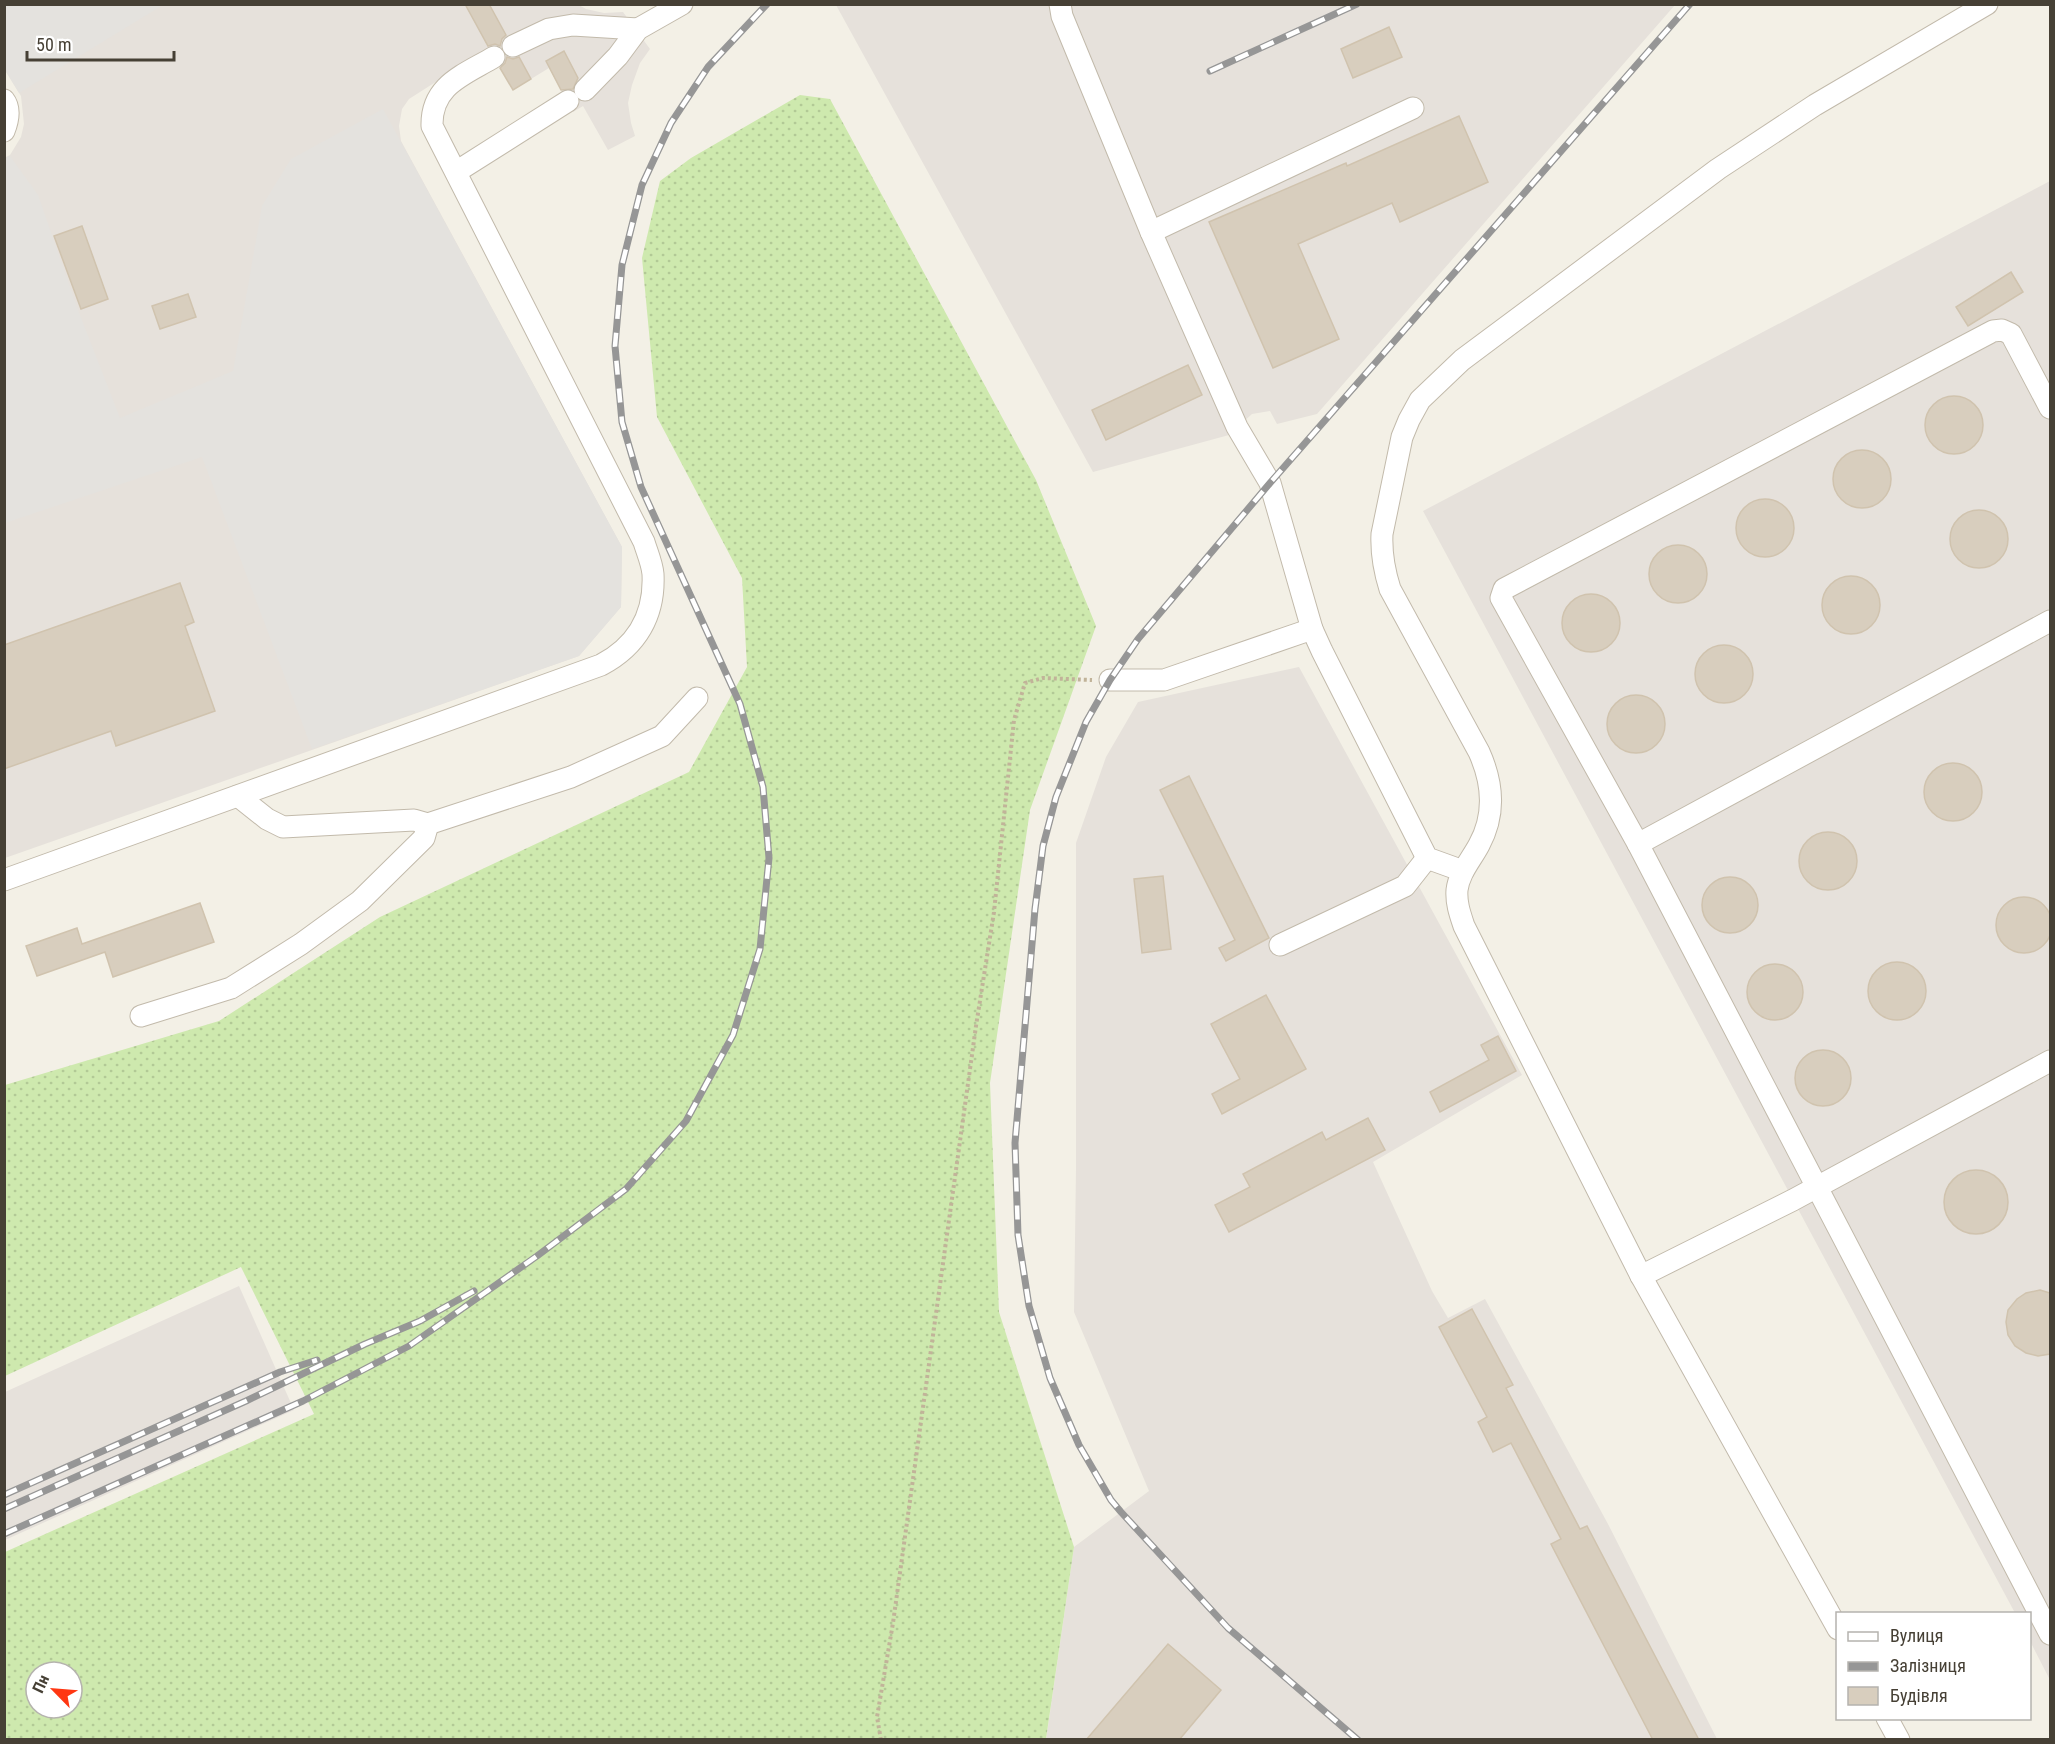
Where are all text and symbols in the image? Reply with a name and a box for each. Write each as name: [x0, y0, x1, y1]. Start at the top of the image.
scale bar: [27, 24, 174, 62]
text: 50 m: [36, 34, 71, 55]
legend: [1836, 1612, 2031, 1720]
text: Вулиця: [1890, 1625, 1944, 1646]
text: Залізниця: [1890, 1655, 1966, 1676]
north arrow: [24, 1660, 84, 1720]
text: Пн: [28, 1672, 53, 1696]
text: Будівля: [1890, 1685, 1948, 1706]

